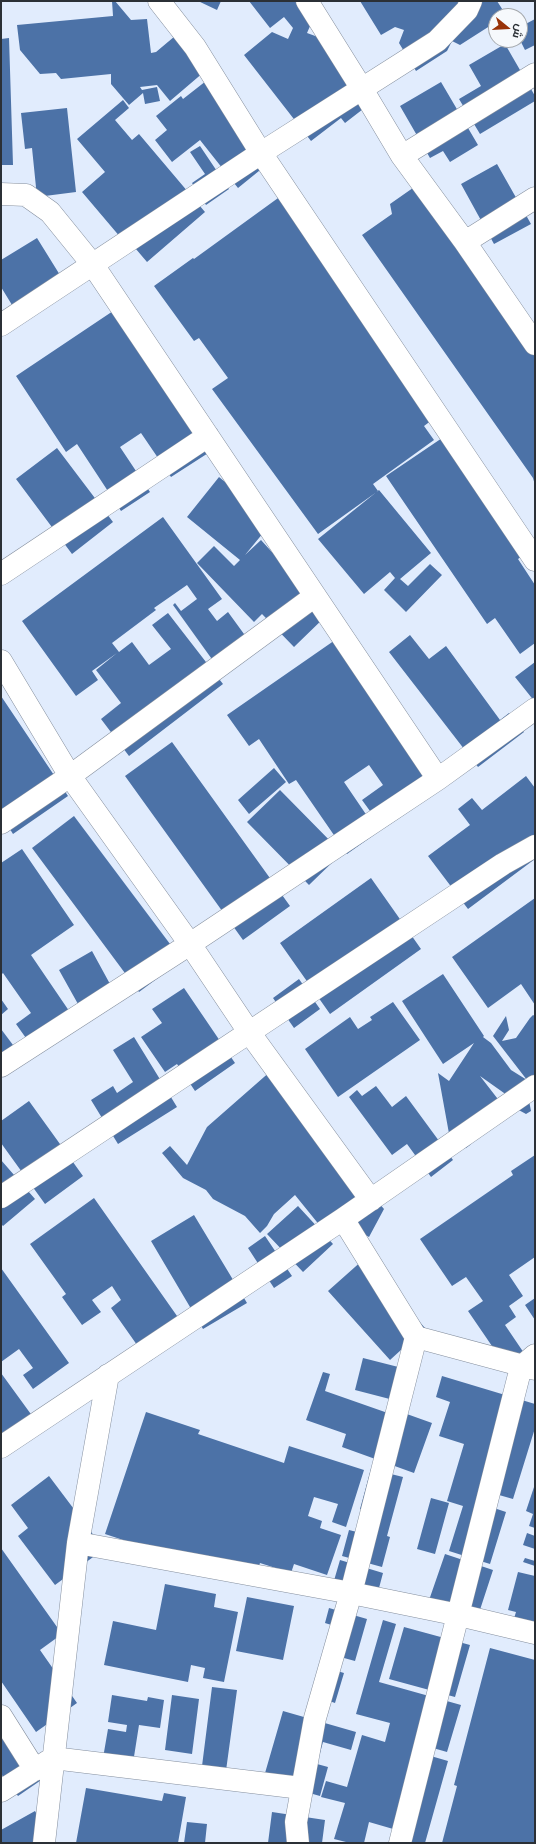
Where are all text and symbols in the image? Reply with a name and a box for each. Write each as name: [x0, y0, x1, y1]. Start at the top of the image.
north arrow: [488, 8, 528, 48]
text: ش: [510, 23, 527, 40]

